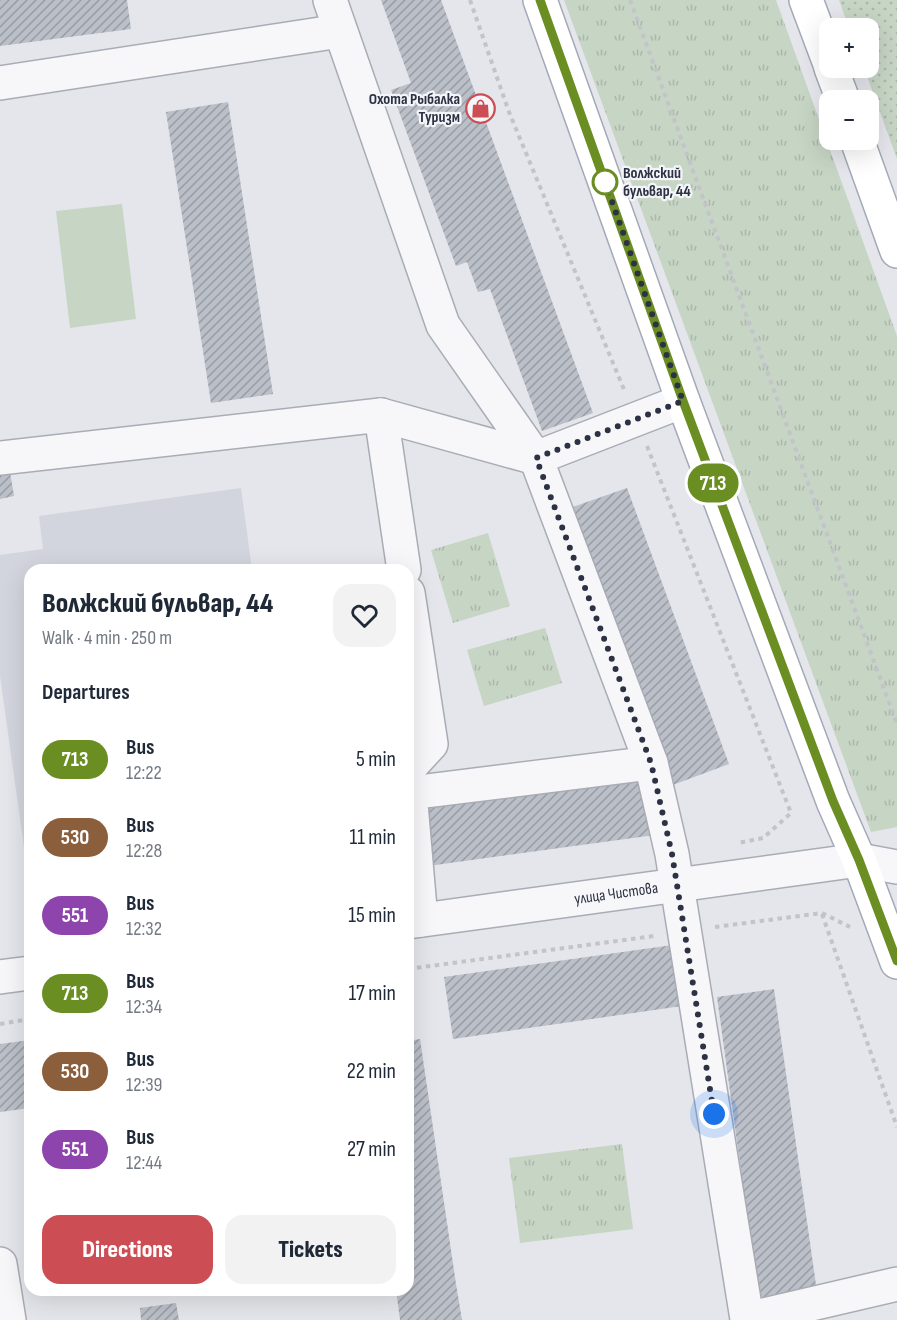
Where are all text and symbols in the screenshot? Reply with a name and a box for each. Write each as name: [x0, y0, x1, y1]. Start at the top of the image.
map controls: [819, 18, 879, 150]
button: +: [819, 18, 879, 78]
place label: Охота Рыбалка Туризм: [369, 90, 460, 127]
button: −: [819, 90, 879, 150]
shop icon: Охота Рыбалка Туризм: [465, 92, 497, 124]
place label: Волжский бульвар, 44: [623, 164, 691, 201]
marker: Волжский бульвар, 44: [592, 169, 618, 195]
line badge: 713: [678, 464, 748, 502]
text: 713: [700, 471, 726, 496]
button: heart: [333, 584, 396, 647]
text: Волжский бульвар, 44: [42, 587, 273, 620]
text: Walk · 4 min · 250 m: [42, 626, 172, 650]
text: Departures: [42, 679, 130, 706]
text: Bus: [126, 734, 155, 761]
text: 5 min: [356, 746, 396, 773]
text: 713: [62, 747, 88, 772]
text: 12:22: [126, 761, 162, 785]
text: Bus: [126, 812, 155, 839]
text: 11 min: [349, 824, 396, 851]
text: 530: [61, 825, 89, 850]
text: 12:28: [126, 839, 162, 863]
street label: улица Чистова: [573, 878, 659, 909]
text: Bus: [126, 890, 155, 917]
text: 15 min: [348, 902, 396, 929]
text: 551: [62, 903, 88, 928]
text: 12:32: [126, 917, 162, 941]
text: Bus: [126, 968, 155, 995]
text: 17 min: [348, 980, 396, 1007]
text: 713: [62, 981, 88, 1006]
text: 12:34: [126, 995, 162, 1019]
text: Bus: [126, 1046, 155, 1073]
text: 22 min: [347, 1058, 396, 1085]
text: 530: [61, 1059, 89, 1084]
text: 12:39: [126, 1073, 162, 1097]
your location: [699, 1099, 729, 1129]
text: Bus: [126, 1124, 155, 1151]
text: 27 min: [347, 1136, 396, 1163]
text: 551: [62, 1137, 88, 1162]
text: 12:44: [126, 1151, 162, 1175]
button: Directions: [42, 1215, 213, 1284]
button: Tickets: [225, 1215, 396, 1284]

